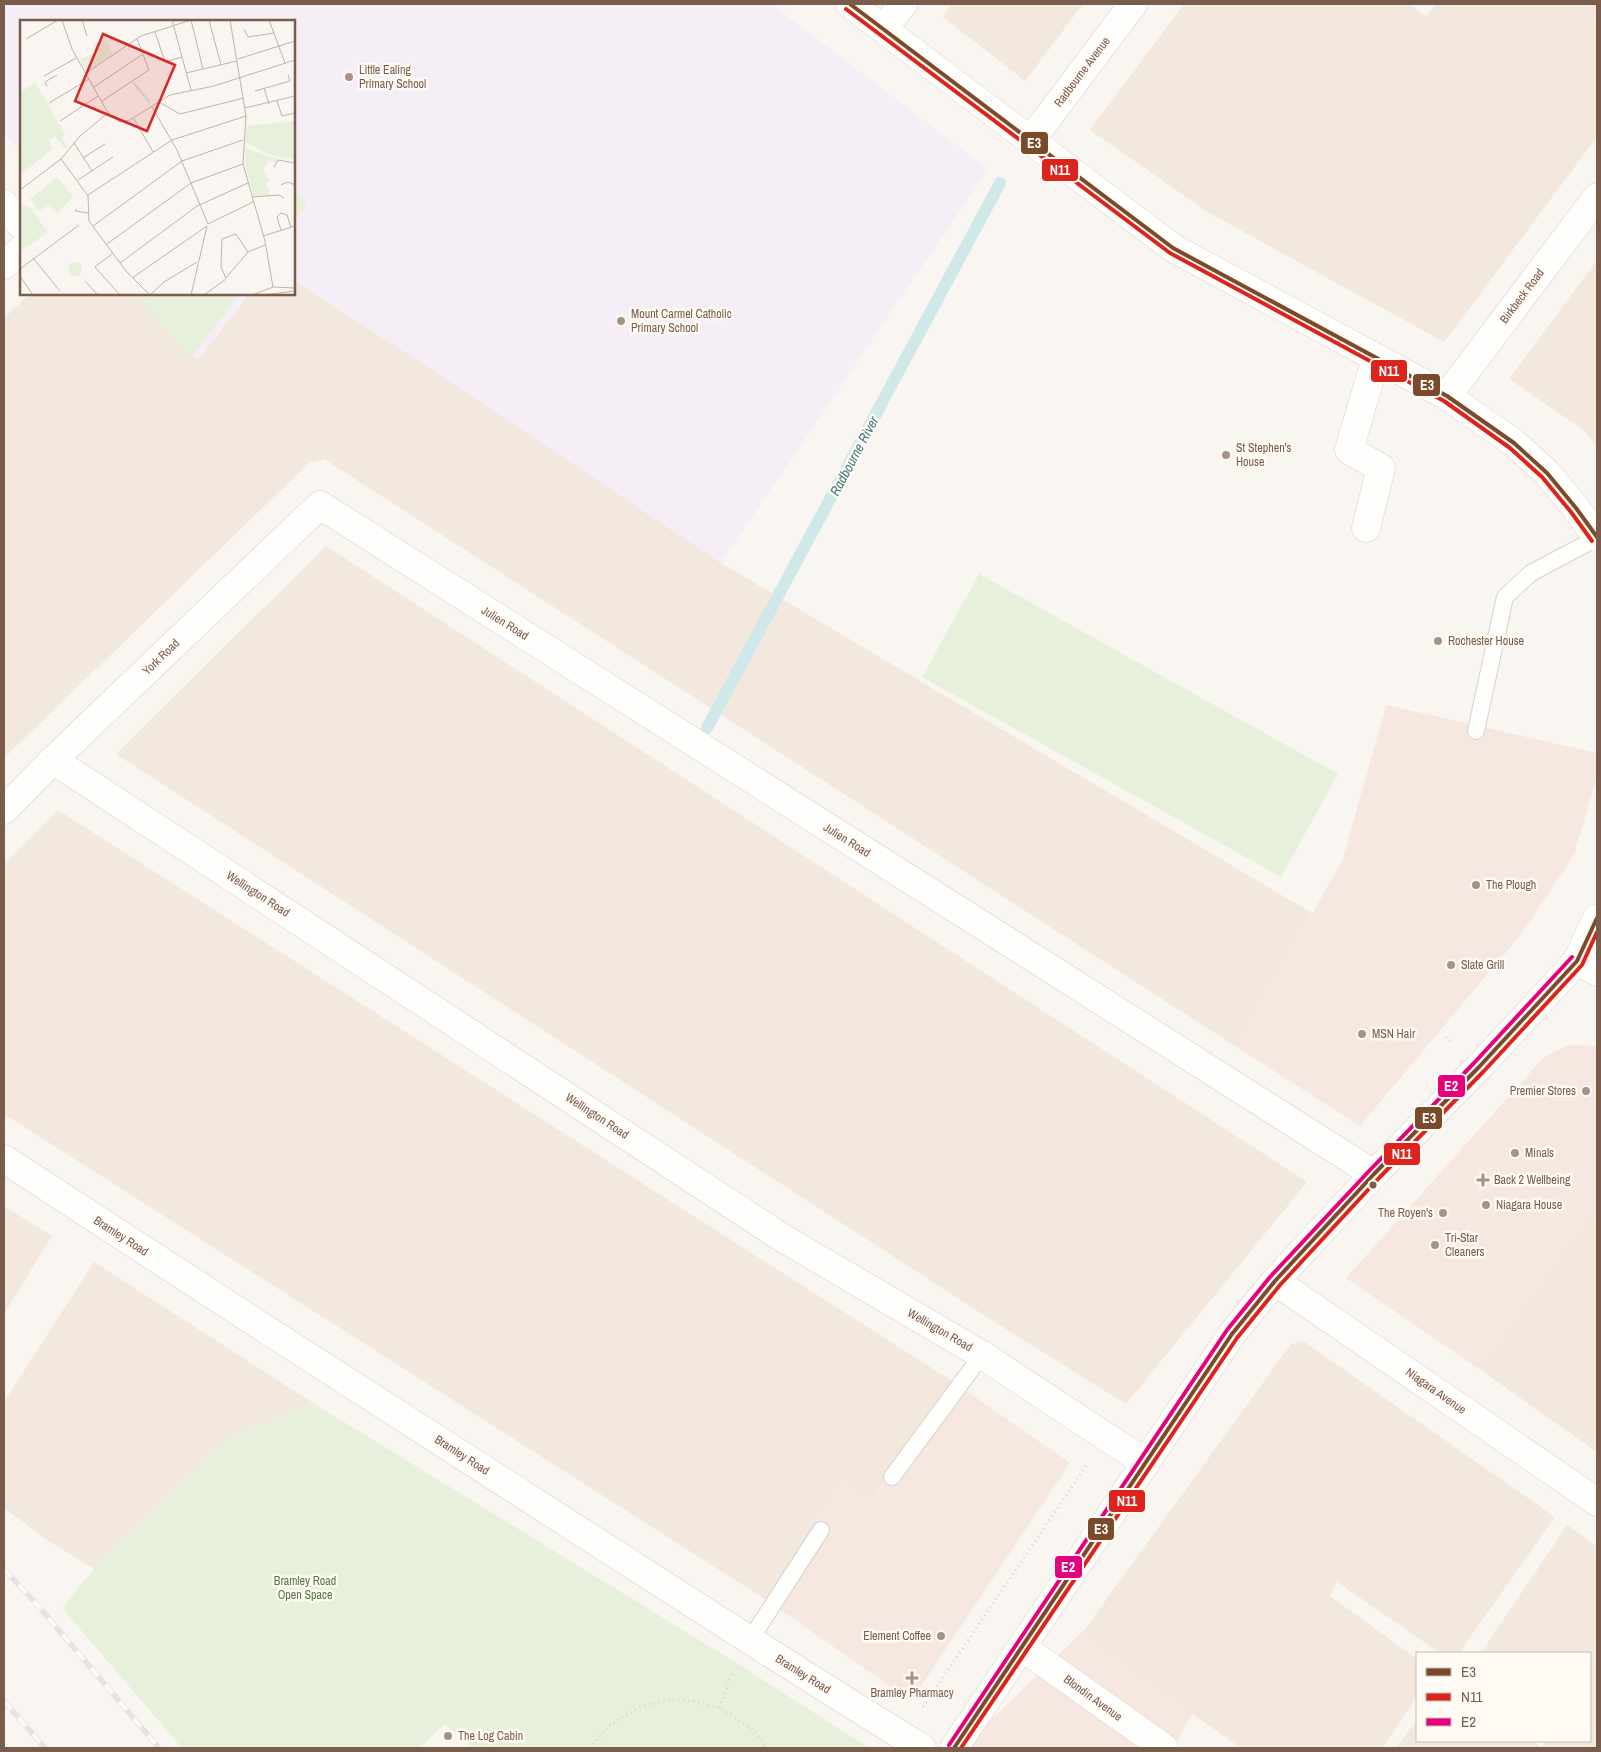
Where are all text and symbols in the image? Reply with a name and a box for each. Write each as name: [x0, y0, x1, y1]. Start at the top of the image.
inset map: [20, 20, 295, 295]
street label: Radbourne Avenue: [1050, 34, 1114, 110]
place label: Little Ealing Primary School: [359, 62, 426, 92]
marker: Little Ealing Primary School: [343, 71, 355, 83]
line badge: E3: [1020, 131, 1049, 155]
text: E3: [1027, 134, 1041, 152]
line badge: N11: [1041, 158, 1079, 182]
text: N11: [1050, 161, 1071, 179]
street label: Birkbeck Road: [1496, 265, 1548, 327]
place label: Mount Carmel Catholic Primary School: [631, 306, 732, 336]
marker: Mount Carmel Catholic Primary School: [615, 315, 627, 327]
line badge: N11: [1370, 359, 1408, 383]
text: N11: [1379, 362, 1400, 380]
line badge: E3: [1412, 373, 1441, 397]
text: E3: [1420, 376, 1434, 394]
water label: Radbourne River: [826, 412, 883, 499]
place label: St Stephen's House: [1236, 440, 1292, 470]
marker: St Stephen's House: [1220, 449, 1232, 461]
street label: Julien Road: [478, 602, 532, 644]
place label: Rochester House: [1448, 633, 1524, 649]
street label: York Road: [139, 635, 183, 679]
marker: Rochester House: [1432, 635, 1444, 647]
street label: Julien Road: [820, 819, 874, 861]
street label: Wellington Road: [223, 868, 293, 920]
place label: The Plough: [1486, 877, 1536, 893]
marker: The Plough: [1470, 879, 1482, 891]
place label: Slate Grill: [1461, 957, 1504, 973]
marker: Slate Grill: [1445, 959, 1457, 971]
place label: MSN Hair: [1372, 1026, 1416, 1042]
marker: MSN Hair: [1356, 1028, 1368, 1040]
line badge: E2: [1437, 1074, 1466, 1098]
text: E2: [1444, 1077, 1458, 1095]
place label: Premier Stores: [1510, 1083, 1576, 1099]
marker: Premier Stores: [1580, 1085, 1592, 1097]
street label: Wellington Road: [562, 1090, 632, 1142]
line badge: E3: [1414, 1106, 1443, 1130]
text: E3: [1422, 1109, 1436, 1127]
line badge: N11: [1383, 1142, 1421, 1166]
text: N11: [1392, 1145, 1413, 1163]
place label: Minals: [1525, 1145, 1554, 1161]
marker: Minals: [1509, 1147, 1521, 1159]
place label: Back 2 Wellbeing: [1494, 1172, 1571, 1188]
marker: Back 2 Wellbeing: [1476, 1173, 1490, 1187]
unlabelled marker: [1368, 1180, 1378, 1190]
place label: Niagara House: [1496, 1197, 1562, 1213]
marker: Niagara House: [1480, 1199, 1492, 1211]
place label: The Royen's: [1378, 1205, 1433, 1221]
marker: The Royen's: [1437, 1207, 1449, 1219]
street label: Bramley Road: [90, 1212, 152, 1260]
place label: Tri-Star Cleaners: [1445, 1230, 1484, 1260]
marker: Tri-Star Cleaners: [1429, 1239, 1441, 1251]
street label: Wellington Road: [905, 1305, 975, 1355]
street label: Niagara Avenue: [1403, 1364, 1469, 1418]
street label: Bramley Road: [431, 1431, 493, 1479]
line badge: N11: [1108, 1489, 1146, 1513]
text: N11: [1117, 1492, 1138, 1510]
line badge: E3: [1087, 1517, 1115, 1541]
text: E3: [1094, 1520, 1108, 1538]
line badge: E2: [1054, 1555, 1083, 1579]
text: E2: [1061, 1558, 1075, 1576]
park label: Bramley Road Open Space: [274, 1573, 336, 1603]
place label: Element Coffee: [863, 1628, 931, 1644]
marker: Element Coffee: [935, 1630, 947, 1642]
street label: Bramley Road: [772, 1651, 834, 1697]
legend: [1416, 1652, 1591, 1742]
text: E3: [1461, 1661, 1476, 1682]
street label: Blondin Avenue: [1060, 1671, 1126, 1725]
marker: Bramley Pharmacy: [906, 1672, 918, 1684]
place label: Bramley Pharmacy: [870, 1685, 954, 1701]
text: N11: [1461, 1686, 1483, 1707]
text: E2: [1461, 1711, 1476, 1732]
place label: The Log Cabin: [458, 1728, 523, 1744]
marker: The Log Cabin: [442, 1730, 454, 1742]

